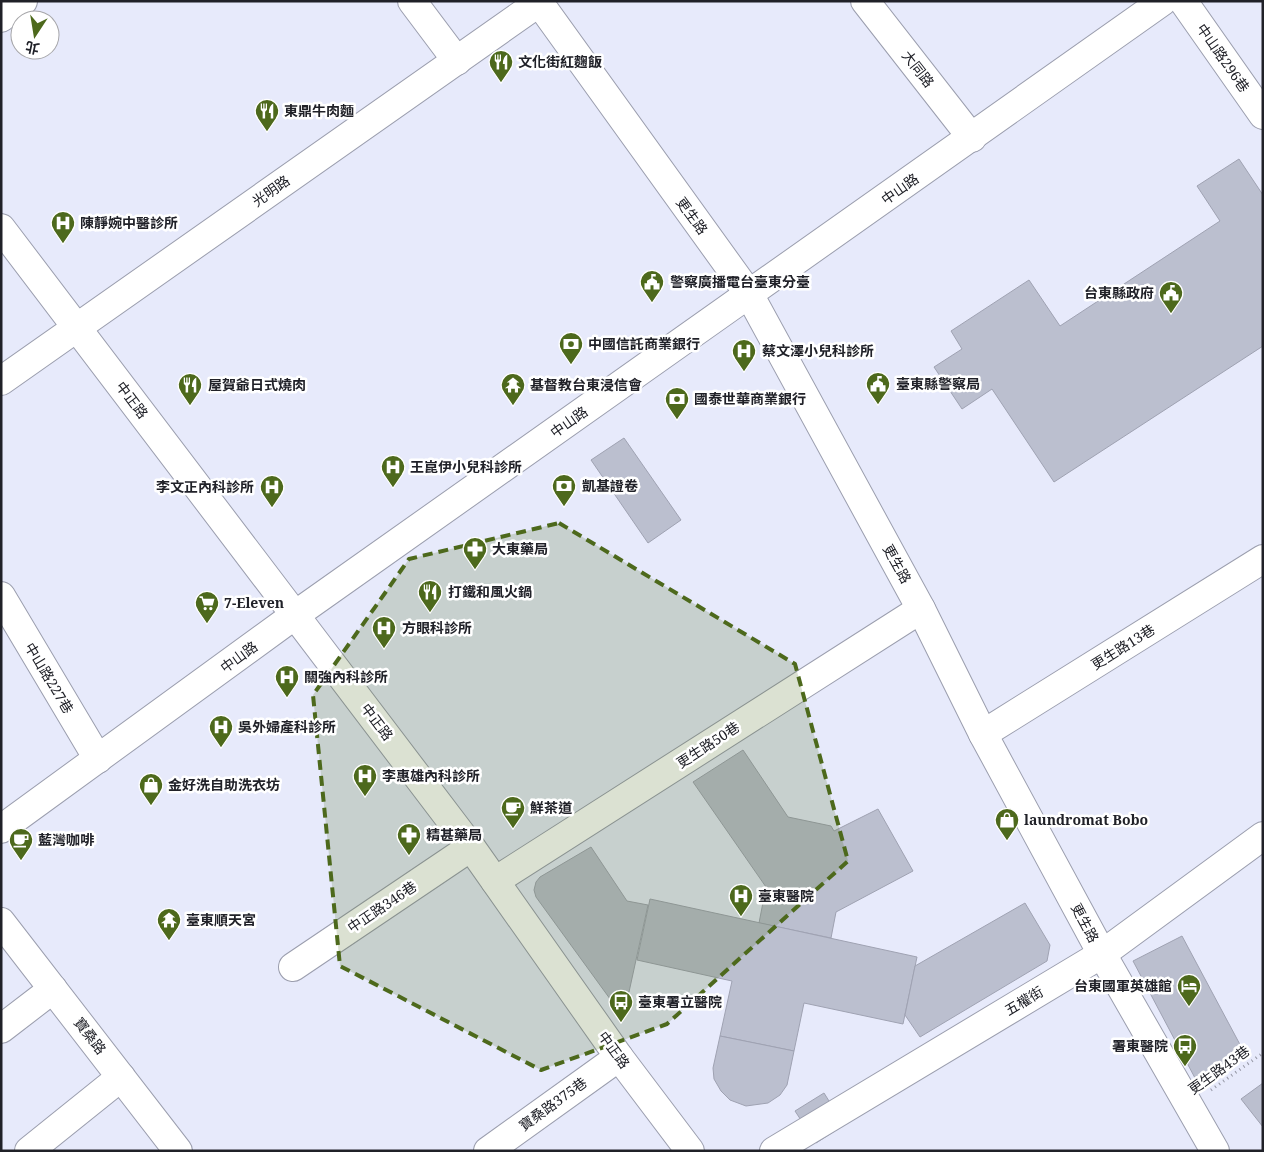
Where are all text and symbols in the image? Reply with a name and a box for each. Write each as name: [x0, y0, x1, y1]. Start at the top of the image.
north arrow: [10, 10, 60, 60]
street label: 中山路296巷: [1193, 20, 1254, 96]
text: 北: [23, 37, 41, 59]
street label: 大同路: [898, 46, 939, 91]
restaurant icon: 文化街紅麴飯: [488, 49, 514, 83]
place label: 文化街紅麴飯: [518, 52, 602, 71]
restaurant icon: 東鼎牛肉麵: [254, 98, 280, 132]
place label: 東鼎牛肉麵: [284, 101, 354, 120]
street label: 中山路: [877, 169, 922, 208]
street label: 光明路: [248, 171, 293, 210]
street label: 更生路: [672, 193, 712, 238]
hospital icon: 陳靜婉中醫診所: [50, 210, 76, 244]
place label: 陳靜婉中醫診所: [80, 213, 178, 232]
public building icon: 警察廣播電台臺東分臺: [639, 269, 665, 303]
place label: 警察廣播電台臺東分臺: [670, 272, 810, 291]
public building icon: 台東縣政府: [1158, 280, 1184, 314]
place label: 台東縣政府: [1084, 283, 1154, 302]
bank icon: 中國信託商業銀行: [558, 331, 584, 365]
place label: 中國信託商業銀行: [588, 334, 700, 353]
hospital icon: 蔡文澤小兒科診所: [731, 338, 757, 372]
place label: 蔡文澤小兒科診所: [762, 341, 874, 360]
public building icon: 臺東縣警察局: [865, 371, 891, 405]
restaurant icon: 屋賀爺日式燒肉: [177, 372, 203, 406]
temple icon: 基督教台東浸信會: [500, 372, 526, 406]
place label: 臺東縣警察局: [896, 374, 980, 393]
place label: 屋賀爺日式燒肉: [208, 375, 306, 394]
place label: 基督教台東浸信會: [530, 375, 642, 394]
street label: 中正路: [112, 377, 153, 422]
bank icon: 國泰世華商業銀行: [664, 386, 690, 420]
place label: 國泰世華商業銀行: [694, 389, 806, 408]
street label: 中山路: [546, 402, 591, 441]
hospital icon: 王崑伊小兒科診所: [380, 454, 406, 488]
place label: 王崑伊小兒科診所: [410, 457, 522, 476]
bank icon: 凱基證卷: [551, 473, 577, 507]
hospital icon: 李文正內科診所: [259, 474, 285, 508]
place label: 凱基證卷: [582, 476, 638, 495]
place label: 李文正內科診所: [156, 477, 254, 496]
pharmacy icon: 大東藥局: [462, 536, 488, 570]
place label: 大東藥局: [492, 539, 548, 558]
street label: 更生路: [879, 541, 916, 587]
restaurant icon: 打鐵和風火鍋: [417, 579, 443, 613]
place label: 打鐵和風火鍋: [448, 582, 532, 601]
supermarket icon: 7-Eleven: [194, 590, 220, 624]
place label: 7-Eleven: [224, 593, 284, 612]
hospital icon: 方眼科診所: [371, 615, 397, 649]
place label: 方眼科診所: [402, 618, 472, 637]
street label: 更生路13巷: [1087, 620, 1158, 674]
street label: 中山路: [216, 637, 261, 677]
street label: 中山路227巷: [21, 639, 78, 717]
hospital icon: 關強內科診所: [274, 664, 300, 698]
place label: 關強內科診所: [304, 667, 388, 686]
street label: 中正路: [357, 699, 398, 744]
hospital icon: 吳外婦產科診所: [208, 714, 234, 748]
place label: 吳外婦產科診所: [238, 717, 336, 736]
street label: 更生路50巷: [673, 717, 743, 772]
hospital icon: 李惠雄內科診所: [352, 763, 378, 797]
place label: 李惠雄內科診所: [382, 766, 480, 785]
shop icon: 金好洗自助洗衣坊: [138, 772, 164, 806]
place label: 金好洗自助洗衣坊: [168, 775, 280, 794]
cafe icon: 鮮茶道: [500, 795, 526, 829]
place label: 鮮茶道: [530, 798, 573, 817]
shop icon: laundromat Bobo: [994, 807, 1020, 841]
place label: laundromat Bobo: [1024, 810, 1148, 829]
pharmacy icon: 精甚藥局: [396, 822, 422, 856]
place label: 精甚藥局: [426, 825, 482, 844]
cafe icon: 藍灣咖啡: [8, 827, 34, 861]
place label: 藍灣咖啡: [38, 830, 95, 849]
street label: 中正路346巷: [343, 876, 420, 937]
hospital icon: 臺東醫院: [728, 883, 754, 917]
place label: 臺東醫院: [758, 886, 814, 905]
street label: 更生路: [1067, 900, 1104, 946]
temple icon: 臺東順天宮: [156, 907, 182, 941]
place label: 臺東順天宮: [186, 910, 256, 929]
hotel icon: 台東國軍英雄館: [1176, 973, 1202, 1007]
place label: 台東國軍英雄館: [1074, 976, 1172, 995]
street label: 五權街: [1001, 982, 1047, 1020]
bus stop icon: 臺東署立醫院: [608, 989, 634, 1023]
place label: 臺東署立醫院: [638, 992, 722, 1011]
street label: 寶桑路: [70, 1013, 111, 1058]
street label: 中正路: [594, 1027, 634, 1072]
bus stop icon: 署東醫院: [1172, 1033, 1198, 1067]
place label: 署東醫院: [1112, 1036, 1168, 1055]
street label: 更生路43巷: [1184, 1041, 1253, 1098]
street label: 寶桑路375巷: [515, 1073, 590, 1135]

